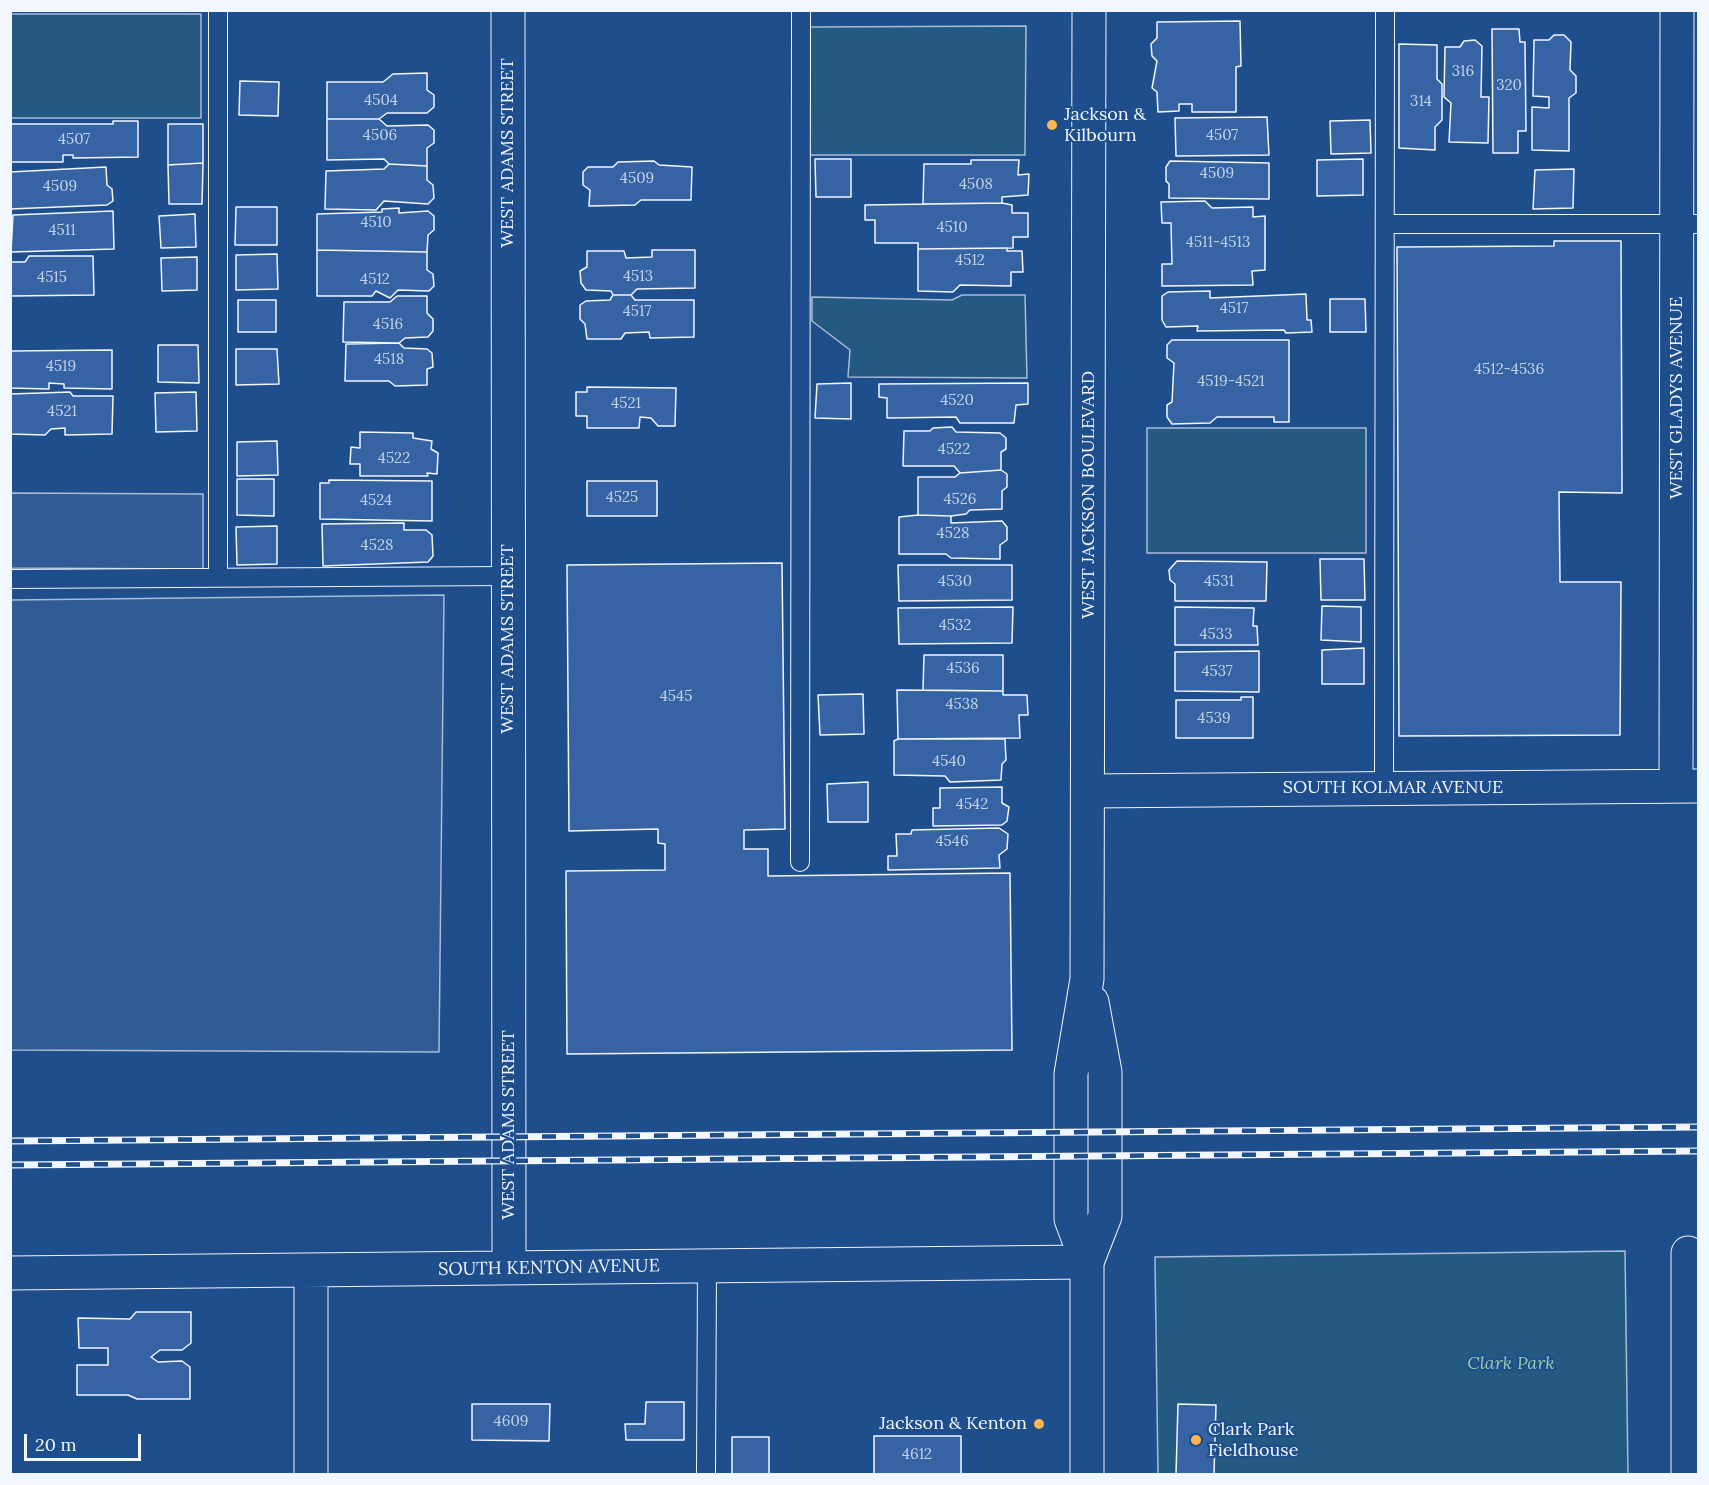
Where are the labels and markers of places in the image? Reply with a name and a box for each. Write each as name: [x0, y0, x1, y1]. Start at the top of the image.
place label: Jackson & Kilbourn: [1064, 104, 1146, 146]
marker: Jackson & Kilbourn: [1045, 118, 1059, 132]
place label: Jackson & Kenton: [879, 1413, 1027, 1435]
marker: Jackson & Kenton: [1032, 1417, 1046, 1431]
place label: Clark Park Fieldhouse: [1208, 1419, 1298, 1462]
marker: Clark Park Fieldhouse: [1189, 1433, 1203, 1447]

